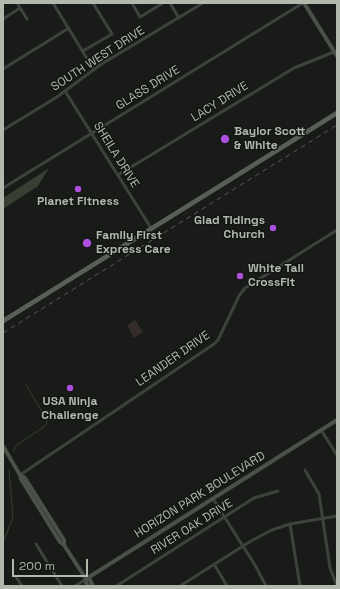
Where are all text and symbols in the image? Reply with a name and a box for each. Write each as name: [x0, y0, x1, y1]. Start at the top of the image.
street label: SOUTH WEST DRIVE: [49, 23, 147, 95]
street label: GLASS DRIVE: [113, 63, 183, 113]
street label: LACY DRIVE: [189, 79, 251, 125]
street label: SHEILA DRIVE: [90, 119, 142, 191]
place label: Baylor Scott & White: [234, 125, 305, 153]
marker: Baylor Scott & White: [219, 133, 231, 145]
marker: Planet Fitness: [73, 184, 83, 194]
place label: Planet Fitness: [37, 195, 119, 209]
place label: Glad Tidings Church: [194, 214, 265, 242]
marker: Glad Tidings Church: [268, 223, 278, 233]
place label: Family First Express Care: [96, 229, 171, 257]
marker: Family First Express Care: [81, 237, 93, 249]
place label: White Tail CrossFit: [248, 262, 304, 290]
marker: White Tail CrossFit: [235, 271, 245, 281]
street label: LEANDER DRIVE: [133, 328, 213, 390]
marker: USA Ninja Challenge: [65, 383, 75, 393]
place label: USA Ninja Challenge: [41, 395, 99, 423]
street label: HORIZON PARK BOULEVARD: [132, 449, 268, 541]
street label: RIVER OAK DRIVE: [148, 496, 236, 558]
scale bar: [14, 551, 90, 577]
text: 200 m: [19, 558, 55, 574]

